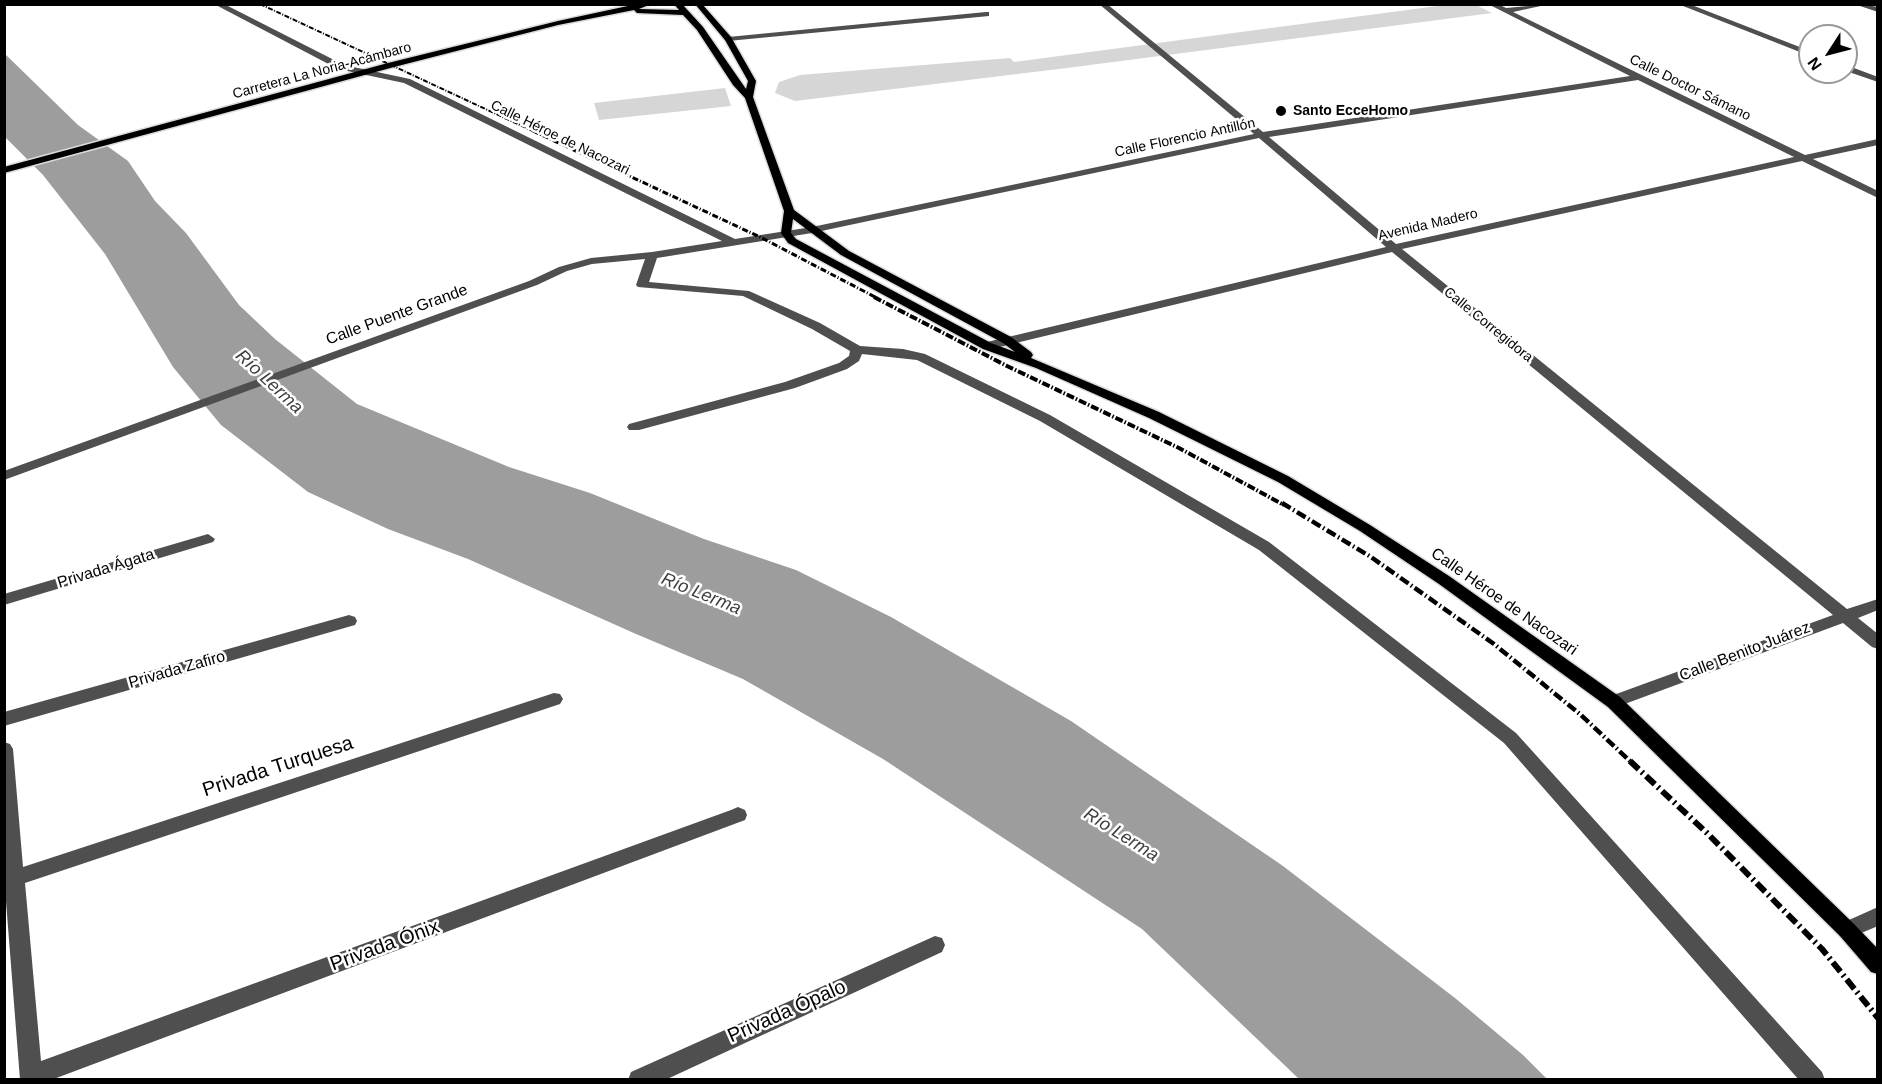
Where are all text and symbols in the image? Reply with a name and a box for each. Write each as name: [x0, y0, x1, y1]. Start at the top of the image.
north arrow: [1798, 24, 1858, 84]
street label: Carretera La Noria-Acámbaro: [231, 39, 413, 103]
street label: Calle Doctor Sámano: [1627, 51, 1753, 125]
text: N: [1804, 54, 1825, 73]
street label: Calle Héroe de Nacozari: [488, 97, 632, 179]
place label: Santo EcceHomo: [1293, 103, 1408, 119]
marker: Santo EcceHomo: [1274, 104, 1288, 118]
street label: Calle Florencio Antillón: [1113, 115, 1257, 161]
street label: Avenida Madero: [1377, 205, 1479, 245]
street label: Calle Puente Grande: [324, 280, 470, 350]
street label: Calle Corregidora: [1440, 284, 1536, 366]
water label: Río Lerma: [231, 345, 307, 419]
street label: Calle Héroe de Nacozari: [1427, 544, 1581, 660]
street label: Privada Ágata: [55, 545, 157, 593]
water label: Río Lerma: [658, 568, 744, 620]
street label: Calle Benito Juárez: [1677, 618, 1813, 686]
street label: Privada Zafiro: [126, 647, 228, 693]
street label: Privada Turquesa: [200, 731, 356, 803]
water label: Río Lerma: [1080, 804, 1162, 866]
street label: Privada Ónix: [327, 915, 443, 977]
street label: Privada Ópalo: [724, 975, 850, 1049]

